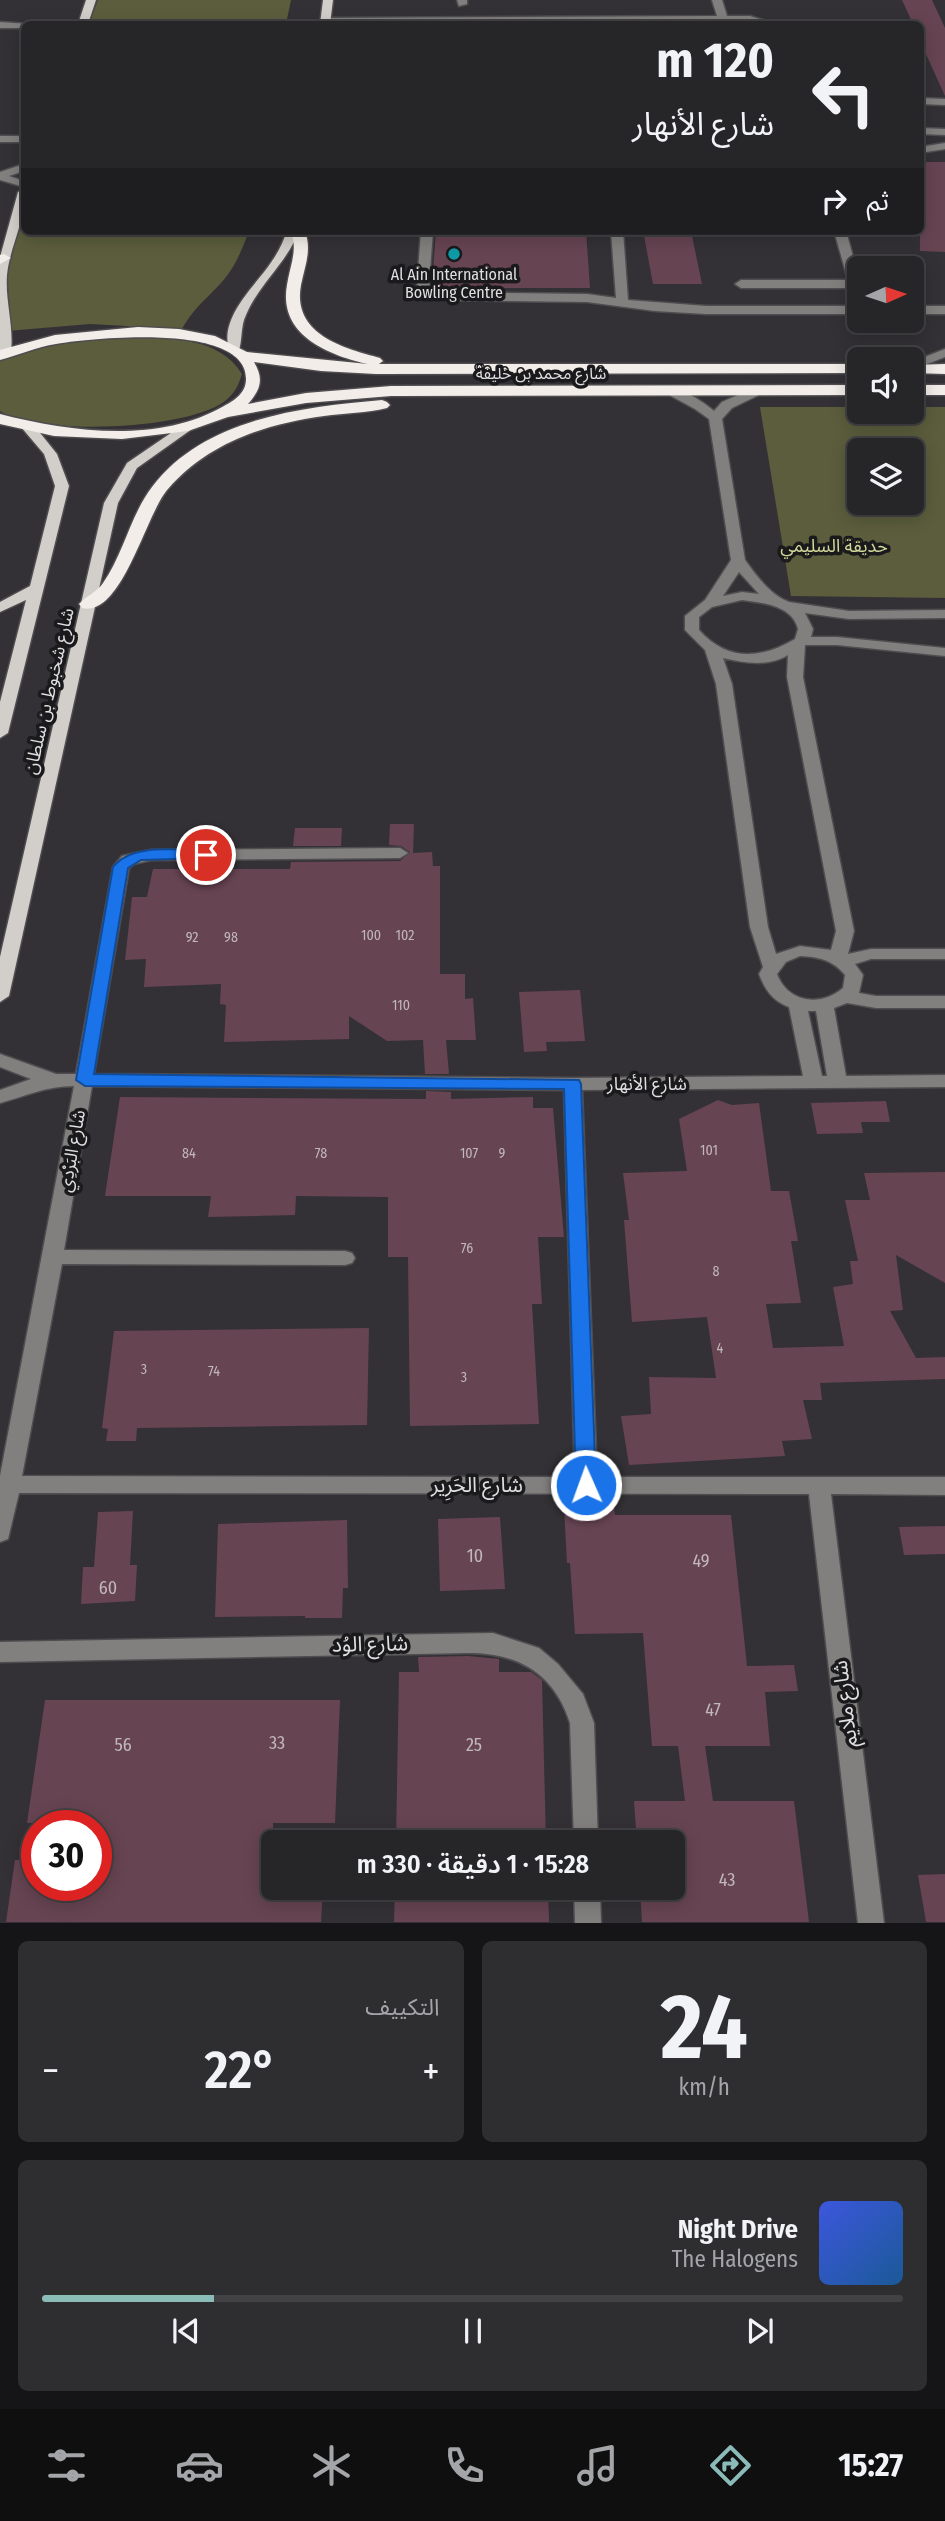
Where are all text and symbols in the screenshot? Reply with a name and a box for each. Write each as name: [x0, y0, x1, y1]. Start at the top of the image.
text: 120 m: [656, 31, 774, 90]
icon: left: [798, 49, 889, 140]
text: شارع الأنهار: [632, 105, 774, 143]
icon: right: [815, 182, 853, 220]
text: ثم: [867, 186, 889, 217]
marker: Al Ain International Bowling Centre: [446, 246, 462, 262]
north arrow: [847, 256, 924, 332]
map controls: [847, 256, 924, 515]
place label: Al Ain International Bowling Centre: [391, 265, 517, 302]
button: sound: [847, 347, 924, 424]
street label: شارع محمد بن خليفة: [476, 364, 606, 386]
button: layers: [847, 438, 924, 515]
park label: حديقة السليمي: [780, 535, 888, 559]
street label: شارع شخبوط بن سلطان: [19, 606, 82, 777]
pin: [176, 825, 236, 885]
icon: arrive: [187, 836, 225, 874]
house number: 100: [361, 927, 381, 944]
house number: 102: [396, 927, 414, 944]
house number: 92: [186, 929, 198, 946]
house number: 98: [224, 929, 238, 946]
house number: 110: [392, 997, 410, 1014]
street label: شارع الأنهار: [606, 1073, 687, 1098]
street label: شارع البَرْدِي: [54, 1108, 93, 1194]
house number: 101: [700, 1142, 718, 1159]
house number: 84: [182, 1145, 196, 1162]
house number: 78: [315, 1145, 327, 1162]
house number: 107: [460, 1145, 478, 1162]
house number: 9: [499, 1145, 506, 1162]
house number: 76: [461, 1240, 473, 1257]
house number: 8: [713, 1263, 720, 1280]
house number: 4: [717, 1340, 724, 1357]
house number: 3: [141, 1361, 147, 1378]
house number: 74: [208, 1363, 220, 1380]
house number: 3: [461, 1369, 467, 1386]
position arrow: [549, 1448, 623, 1522]
street label: شارع الحَرِير: [430, 1472, 523, 1501]
house number: 10: [467, 1545, 483, 1567]
house number: 49: [692, 1550, 710, 1572]
house number: 60: [99, 1577, 117, 1599]
street label: شارع الوُد: [332, 1630, 408, 1660]
street label: شارع ملايم: [827, 1659, 865, 1749]
house number: 47: [705, 1699, 721, 1721]
house number: 33: [269, 1732, 285, 1754]
house number: 56: [114, 1734, 132, 1756]
house number: 25: [466, 1734, 482, 1756]
speed limit sign: 30: [21, 1810, 112, 1901]
text: 15:28 · 1 دقيقة · 330 m: [357, 1849, 589, 1880]
house number: 43: [719, 1869, 735, 1891]
text: 24: [661, 1973, 748, 2082]
text: التكييف: [365, 1993, 440, 2021]
text: 22°: [205, 2039, 277, 2102]
text: −: [42, 2048, 59, 2094]
text: +: [422, 2048, 440, 2094]
text: km/h: [679, 2073, 730, 2101]
text: Night Drive: [678, 2214, 798, 2245]
text: The Halogens: [672, 2245, 798, 2273]
icon: previous: [167, 2312, 205, 2350]
icon: pause: [454, 2312, 492, 2350]
icon: next: [741, 2312, 779, 2350]
icon: filters: [42, 2441, 91, 2490]
icon: car: [175, 2441, 224, 2490]
icon: climate: [307, 2441, 356, 2490]
icon: phone: [440, 2441, 489, 2490]
icon: music: [573, 2441, 622, 2490]
icon: directions: [706, 2441, 755, 2490]
text: 15:27: [838, 2446, 903, 2484]

